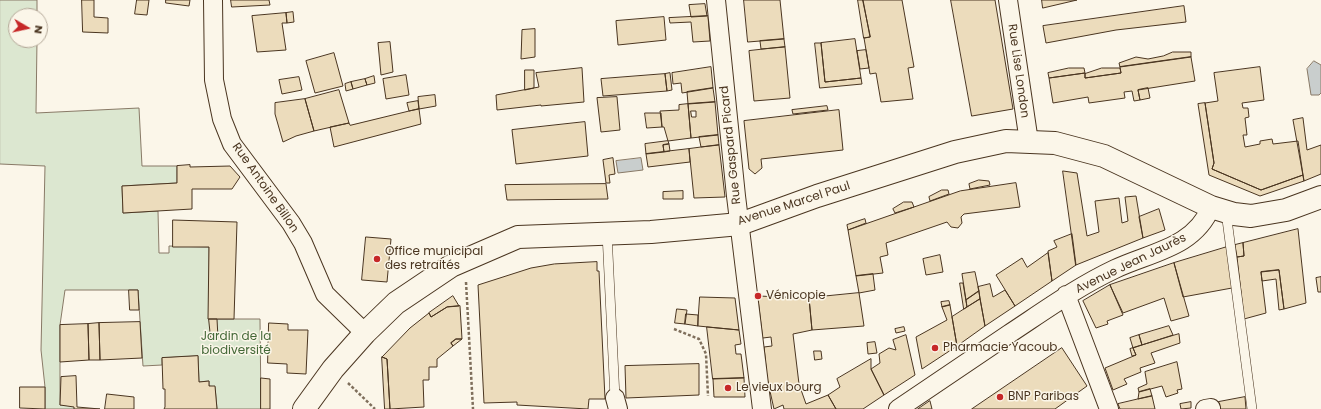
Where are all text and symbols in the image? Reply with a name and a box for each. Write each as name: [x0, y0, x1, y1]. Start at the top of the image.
north arrow: [8, 8, 48, 48]
street label: Rue Lise London: [1004, 23, 1032, 119]
text: N: [30, 24, 47, 35]
street label: Rue Gaspard Picard: [718, 85, 744, 205]
street label: Rue Antoine Billon: [229, 140, 301, 236]
street label: Avenue Marcel Paul: [736, 179, 852, 229]
street label: Avenue Jean Jaurès: [1073, 231, 1189, 297]
place label: Office municipal des retraités: [385, 245, 483, 273]
marker: Office municipal des retraités: [372, 254, 382, 264]
place label: Vénicopie: [766, 289, 826, 303]
marker: Vénicopie: [753, 291, 763, 301]
park label: Jardin de la biodiversité: [201, 330, 271, 358]
place label: Pharmacie Yacoub: [943, 341, 1057, 355]
marker: Pharmacie Yacoub: [930, 343, 940, 353]
place label: Le vieux bourg: [736, 381, 822, 395]
marker: Le vieux bourg: [723, 383, 733, 393]
place label: BNP Paribas: [1008, 390, 1079, 404]
marker: BNP Paribas: [995, 392, 1005, 402]

